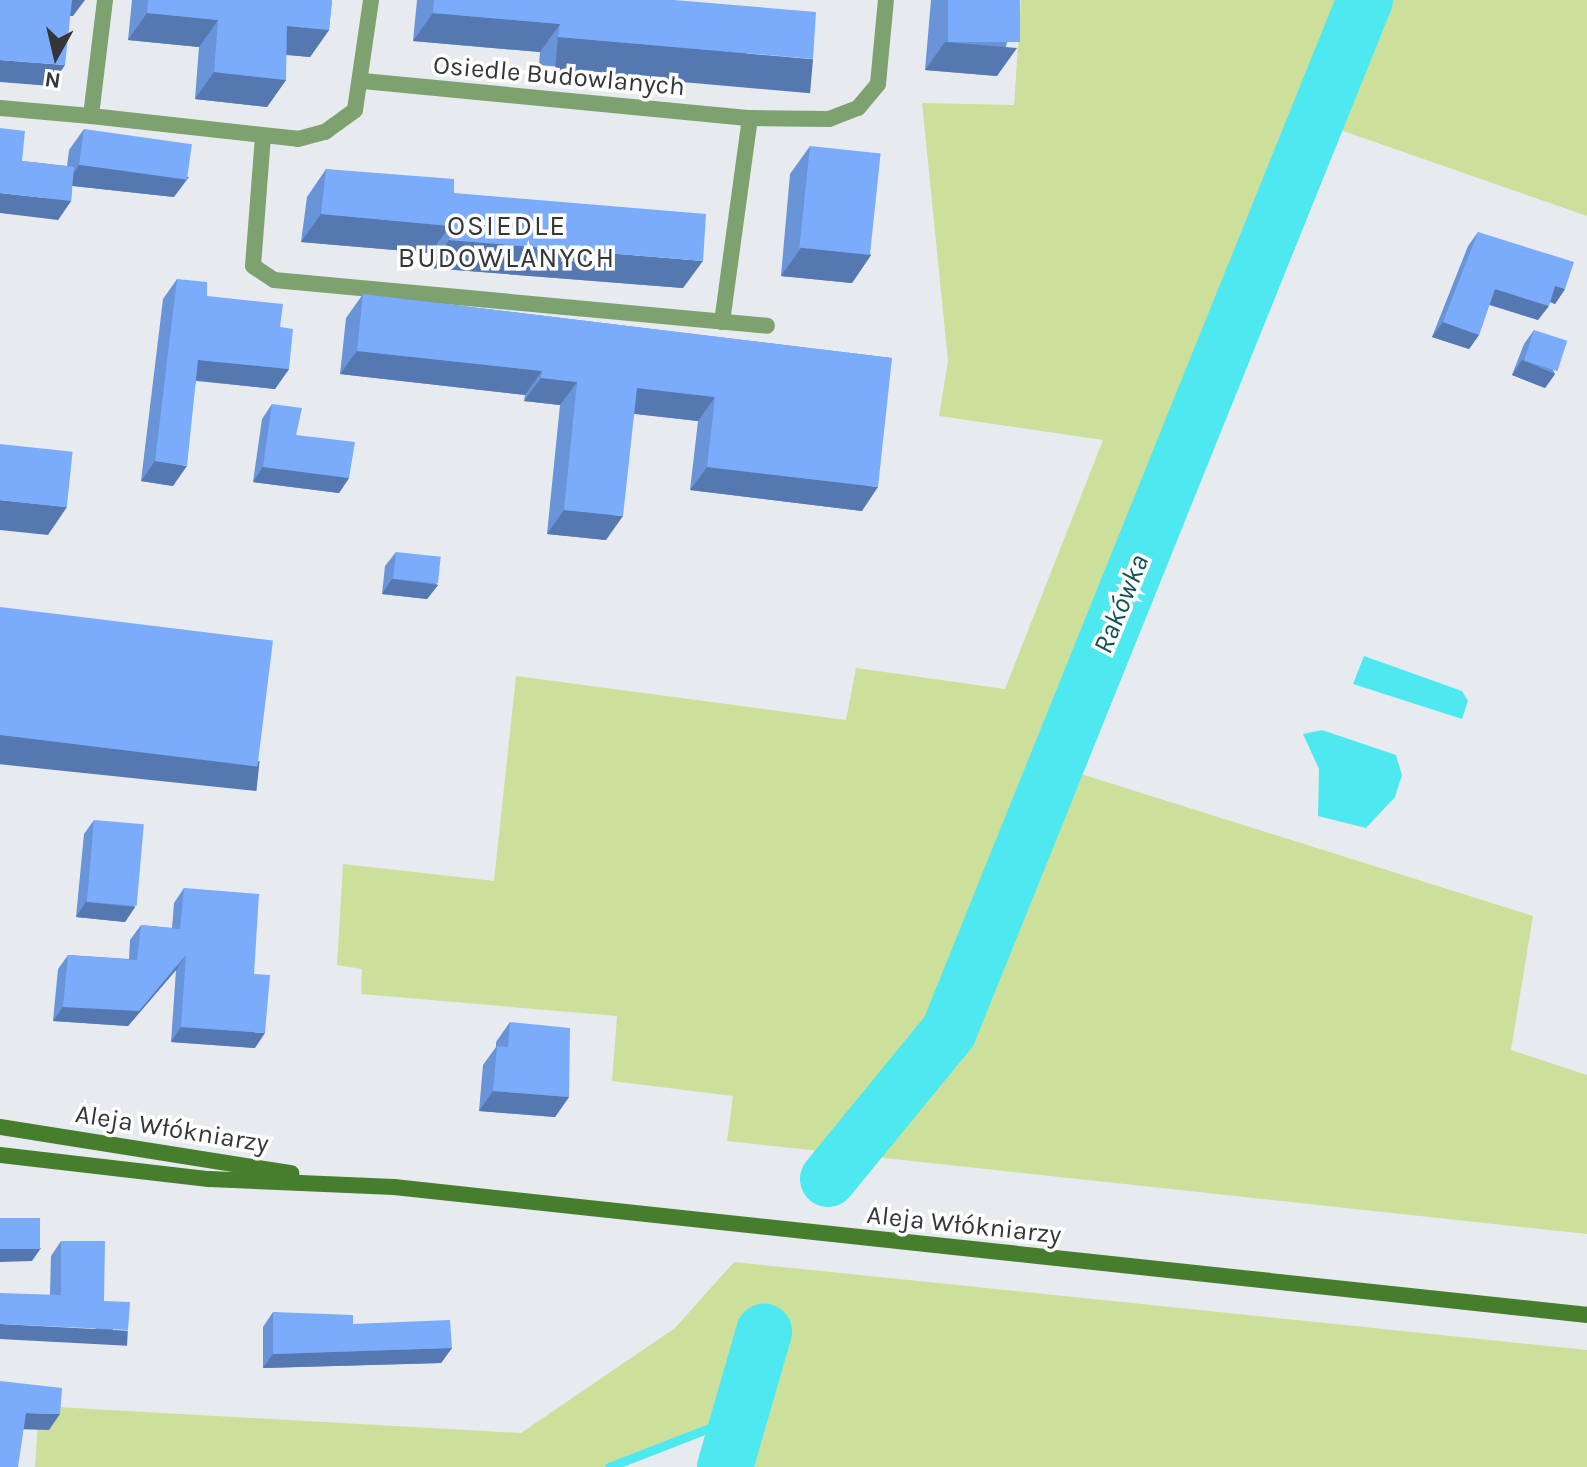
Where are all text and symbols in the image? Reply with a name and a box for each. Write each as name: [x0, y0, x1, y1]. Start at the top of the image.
north arrow: [16, 16, 96, 96]
street label: Osiedle Budowlanych: [432, 49, 686, 103]
text: N: [43, 66, 62, 94]
district label: OSIEDLE BUDOWLANYCH: [398, 209, 616, 275]
water label: Rakówka: [1086, 549, 1156, 659]
street label: Aleja Włókniarzy: [73, 1098, 271, 1160]
street label: Aleja Włókniarzy: [865, 1199, 1063, 1251]

